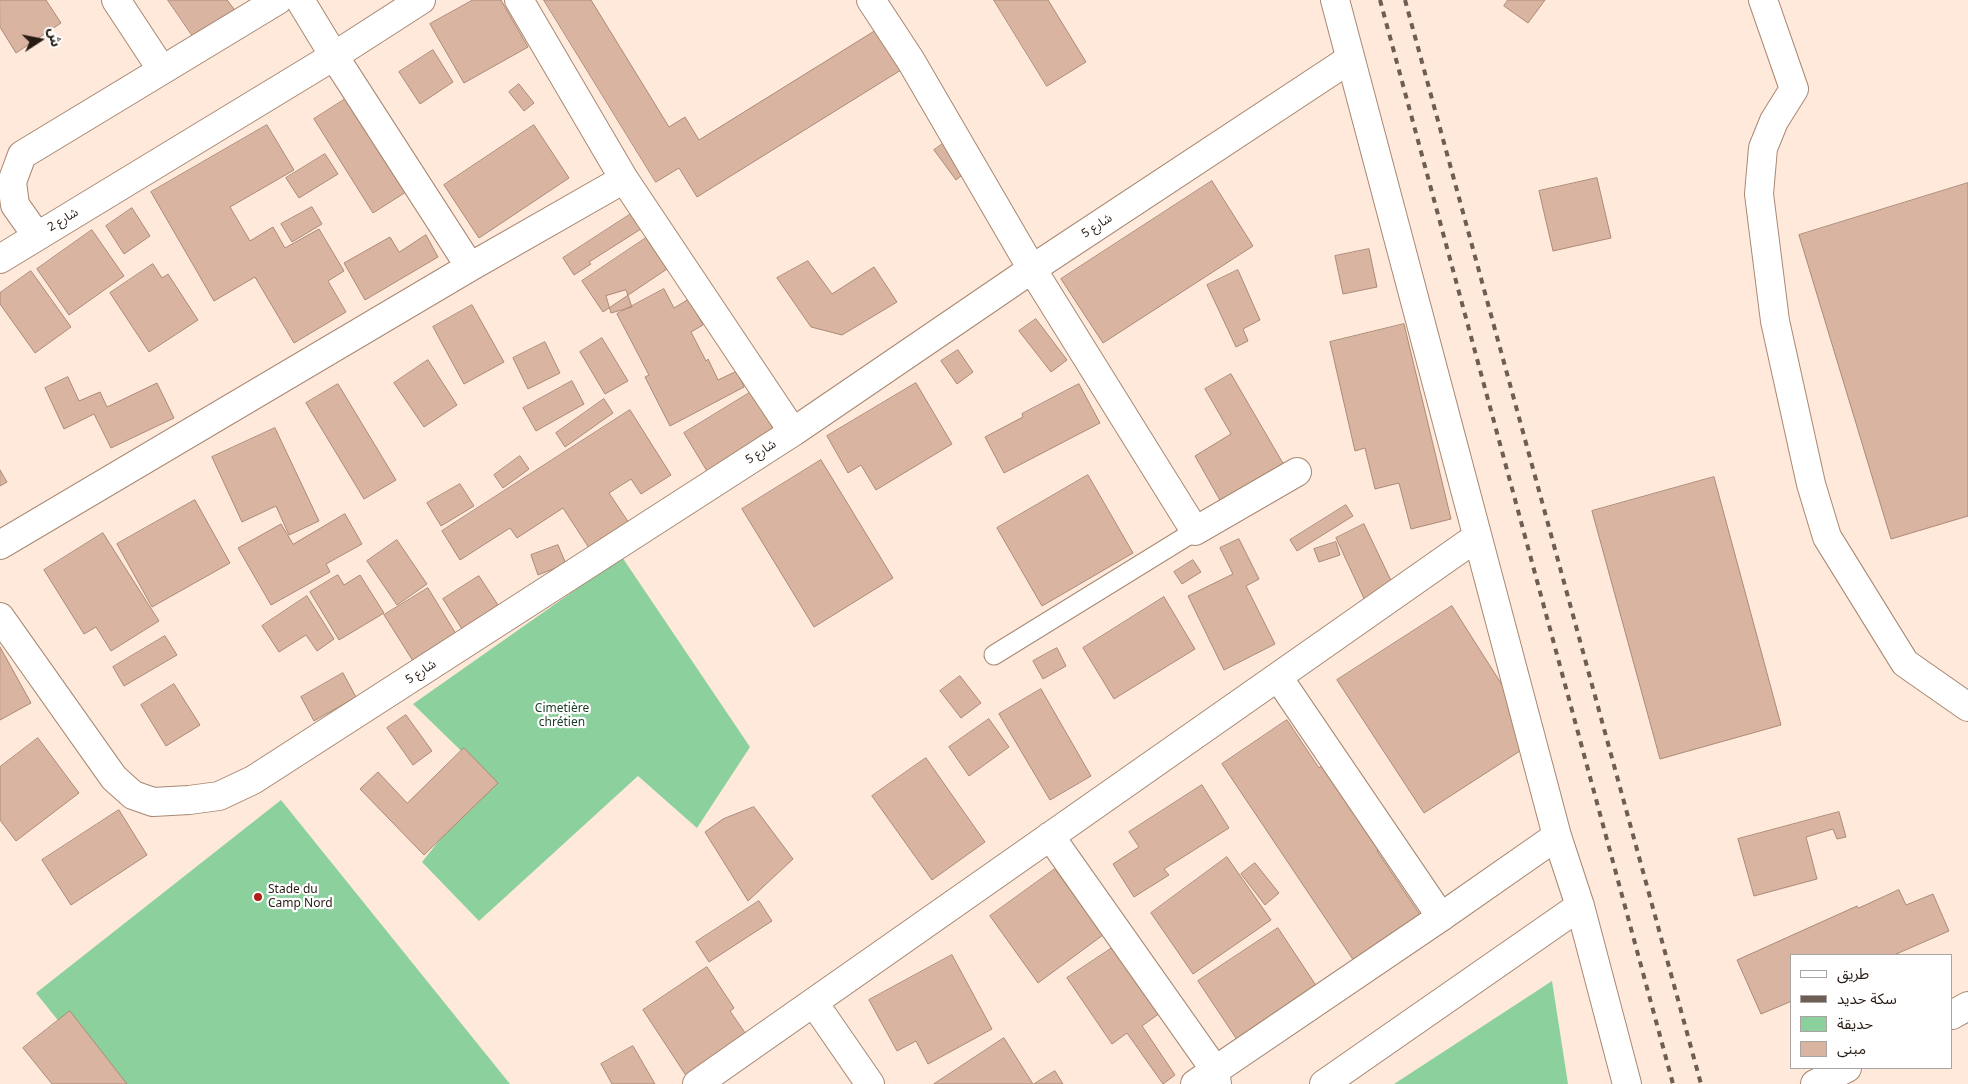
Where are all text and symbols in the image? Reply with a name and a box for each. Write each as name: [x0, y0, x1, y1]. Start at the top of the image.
north arrow: [15, 15, 65, 65]
text: ش: [44, 26, 66, 48]
street label: شارع 2: [45, 205, 81, 235]
street label: شارع 5: [1079, 211, 1115, 241]
street label: شارع 5: [743, 437, 779, 467]
street label: شارع 5: [403, 657, 439, 687]
park label: Cimetière chrétien: [535, 702, 589, 730]
place label: Stade du Camp Nord: [268, 883, 333, 911]
marker: Stade du Camp Nord: [252, 891, 264, 903]
legend: [1790, 954, 1953, 1069]
text: طريق: [1837, 963, 1869, 983]
text: سكة حديد: [1837, 988, 1897, 1008]
text: حديقة: [1837, 1013, 1873, 1033]
text: مبنى: [1837, 1038, 1866, 1058]

